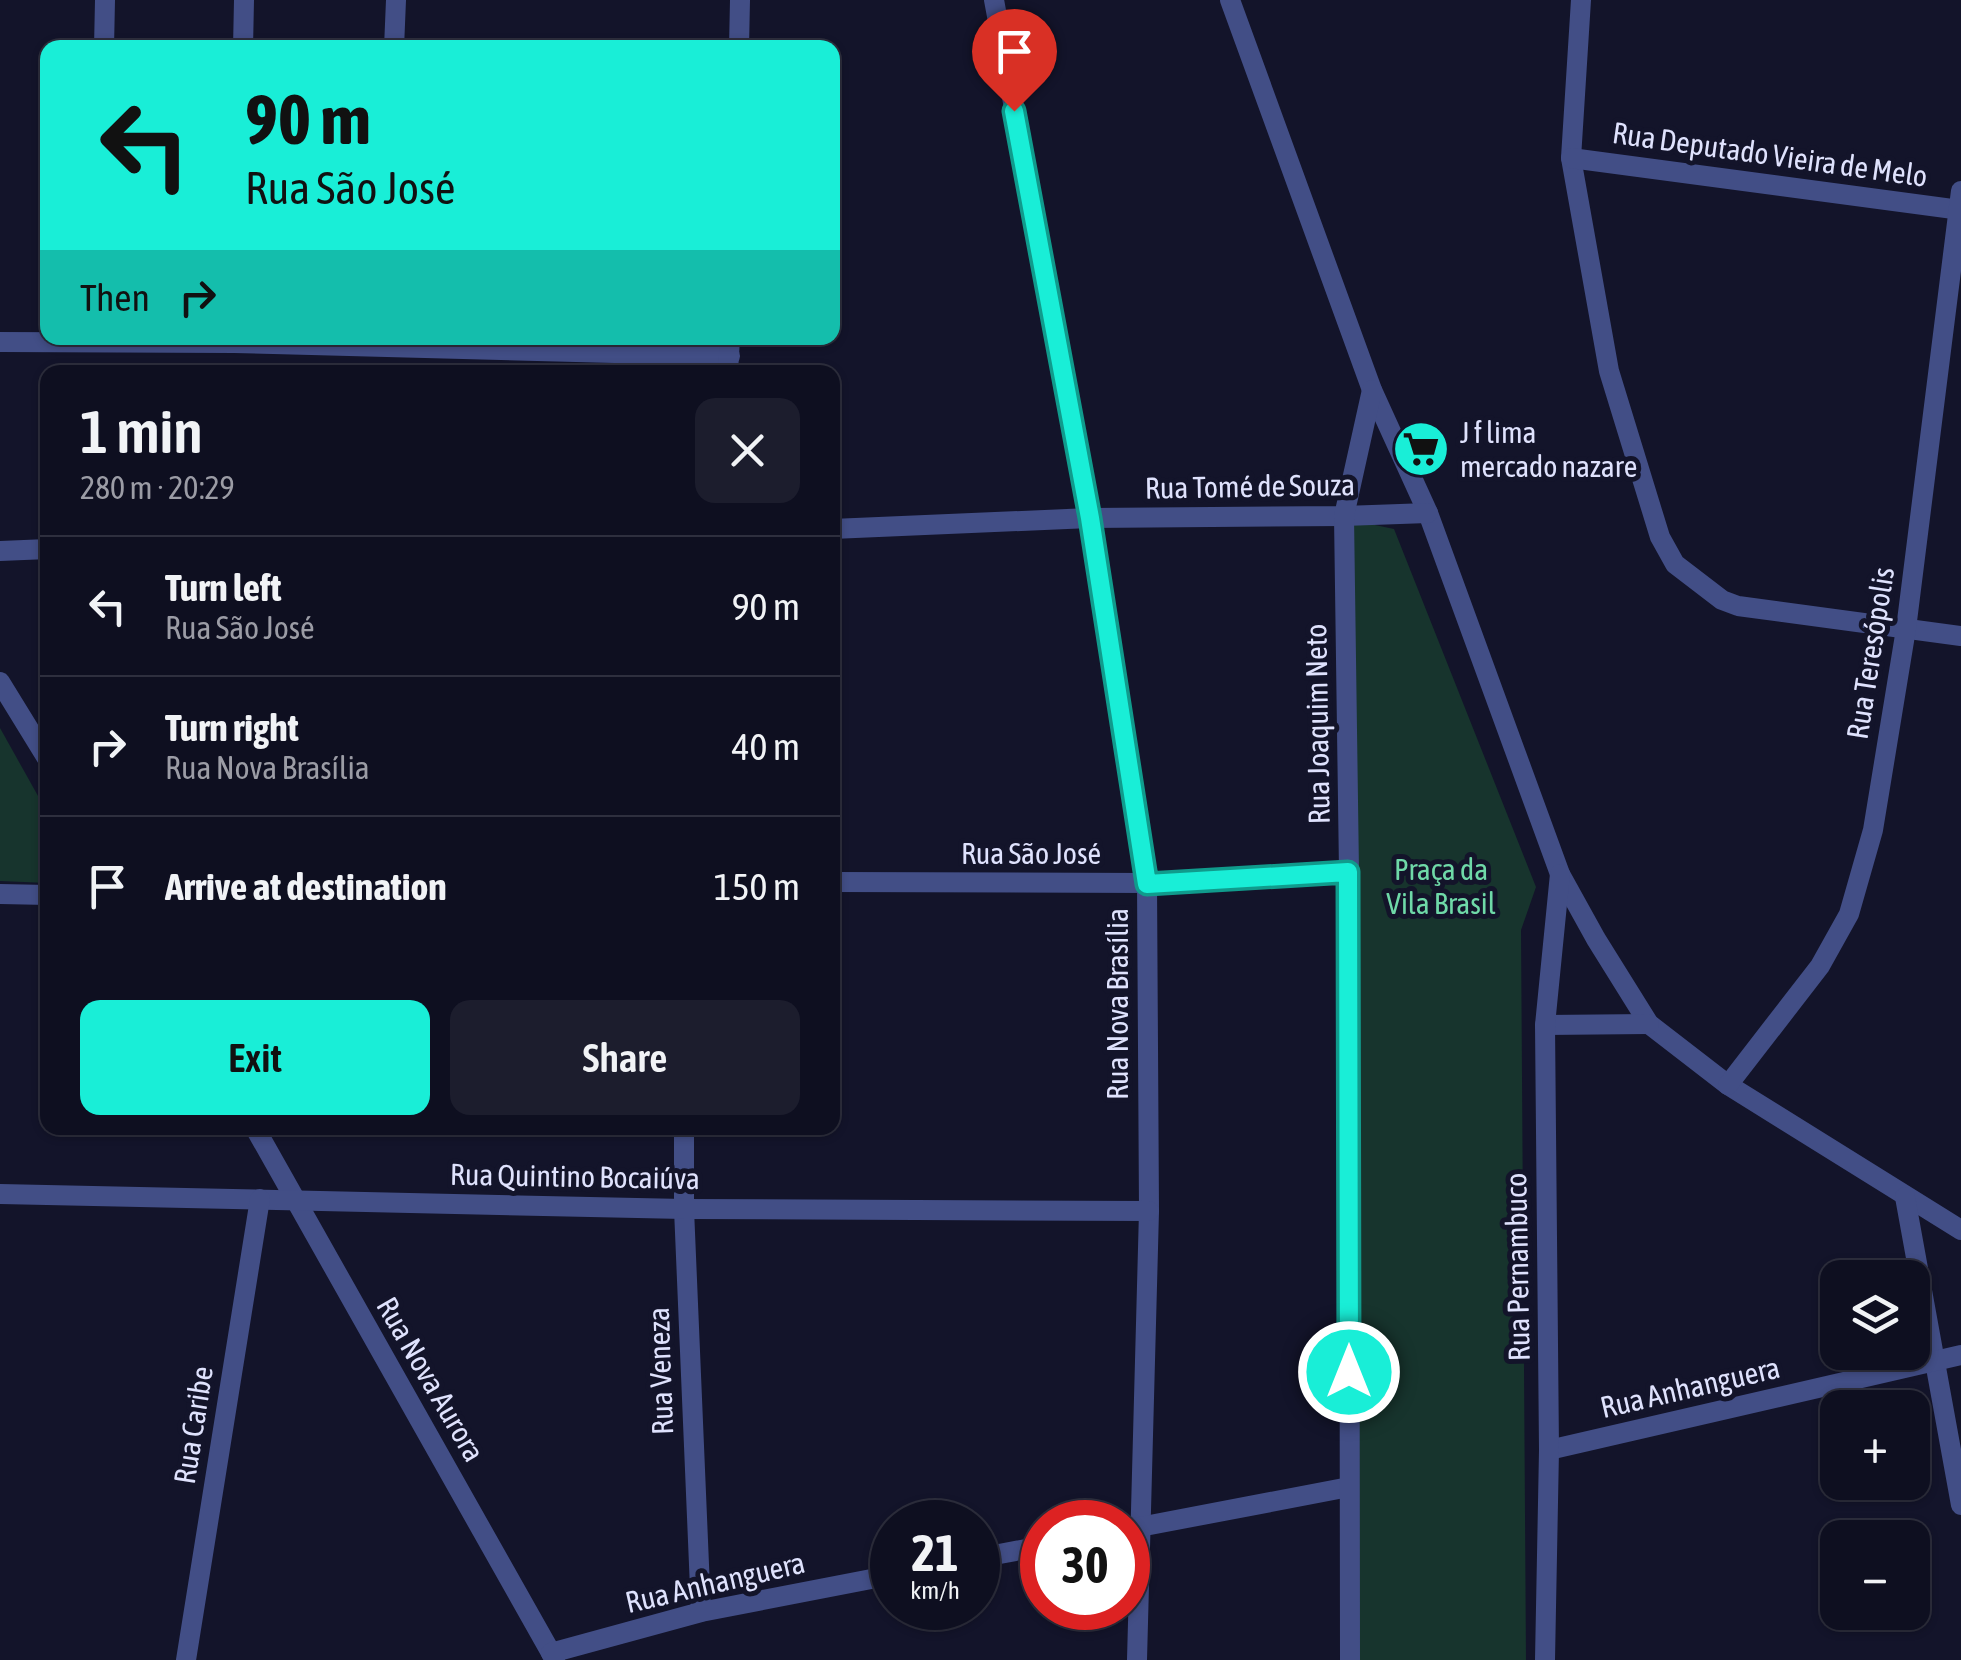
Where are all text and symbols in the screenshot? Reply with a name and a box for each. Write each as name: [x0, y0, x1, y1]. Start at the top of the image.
pin: [972, 9, 1057, 112]
icon: arrive: [987, 24, 1042, 79]
text: 90 m: [245, 79, 371, 159]
icon: left: [80, 80, 210, 210]
street label: Rua Deputado Vieira de Melo: [1610, 115, 1930, 193]
text: Rua São José: [245, 162, 455, 214]
icon: right: [170, 270, 225, 325]
text: Then: [80, 276, 150, 319]
text: 1 min: [80, 397, 203, 466]
button: close: [695, 398, 800, 503]
place label: J f lima mercado nazare: [1460, 415, 1637, 483]
supermarket icon: J f lima mercado nazare: [1391, 419, 1451, 479]
street label: Rua Tomé de Souza: [1145, 467, 1355, 505]
text: 280 m · 20:29: [80, 469, 235, 506]
street label: Rua Teresópolis: [1840, 565, 1900, 741]
text: Turn left: [165, 566, 281, 609]
icon: left: [80, 579, 135, 634]
text: 90 m: [732, 585, 800, 628]
text: Rua São José: [165, 609, 315, 646]
street label: Rua Joaquim Neto: [1298, 624, 1336, 824]
text: Turn right: [165, 706, 299, 749]
icon: right: [80, 719, 135, 774]
text: 40 m: [732, 725, 800, 768]
text: Rua Nova Brasília: [165, 749, 370, 786]
street label: Rua São José: [961, 836, 1101, 870]
park label: Praça da Vila Brasil: [1386, 852, 1496, 920]
icon: arrive: [80, 859, 135, 914]
text: Arrive at destination: [165, 865, 447, 908]
text: 150 m: [714, 865, 800, 908]
street label: Rua Nova Brasília: [1100, 908, 1134, 1100]
button: Exit: [80, 1000, 430, 1115]
button: Share: [450, 1000, 800, 1115]
street label: Rua Quintino Bocaiúva: [450, 1157, 700, 1195]
street label: Rua Pernambuco: [1498, 1172, 1536, 1362]
map controls: [1820, 1260, 1930, 1630]
button: layers: [1820, 1260, 1930, 1370]
street label: Rua Nova Aurora: [370, 1291, 492, 1467]
street label: Rua Veneza: [641, 1307, 679, 1435]
position arrow: [1297, 1320, 1401, 1424]
street label: Rua Anhanguera: [1597, 1350, 1783, 1424]
street label: Rua Caribe: [167, 1364, 219, 1486]
button: +: [1820, 1390, 1930, 1500]
speed limit sign: 30: [1020, 1500, 1150, 1630]
button: −: [1820, 1520, 1930, 1630]
text: 21: [911, 1524, 958, 1582]
street label: Rua Anhanguera: [622, 1545, 808, 1619]
text: km/h: [910, 1576, 960, 1604]

